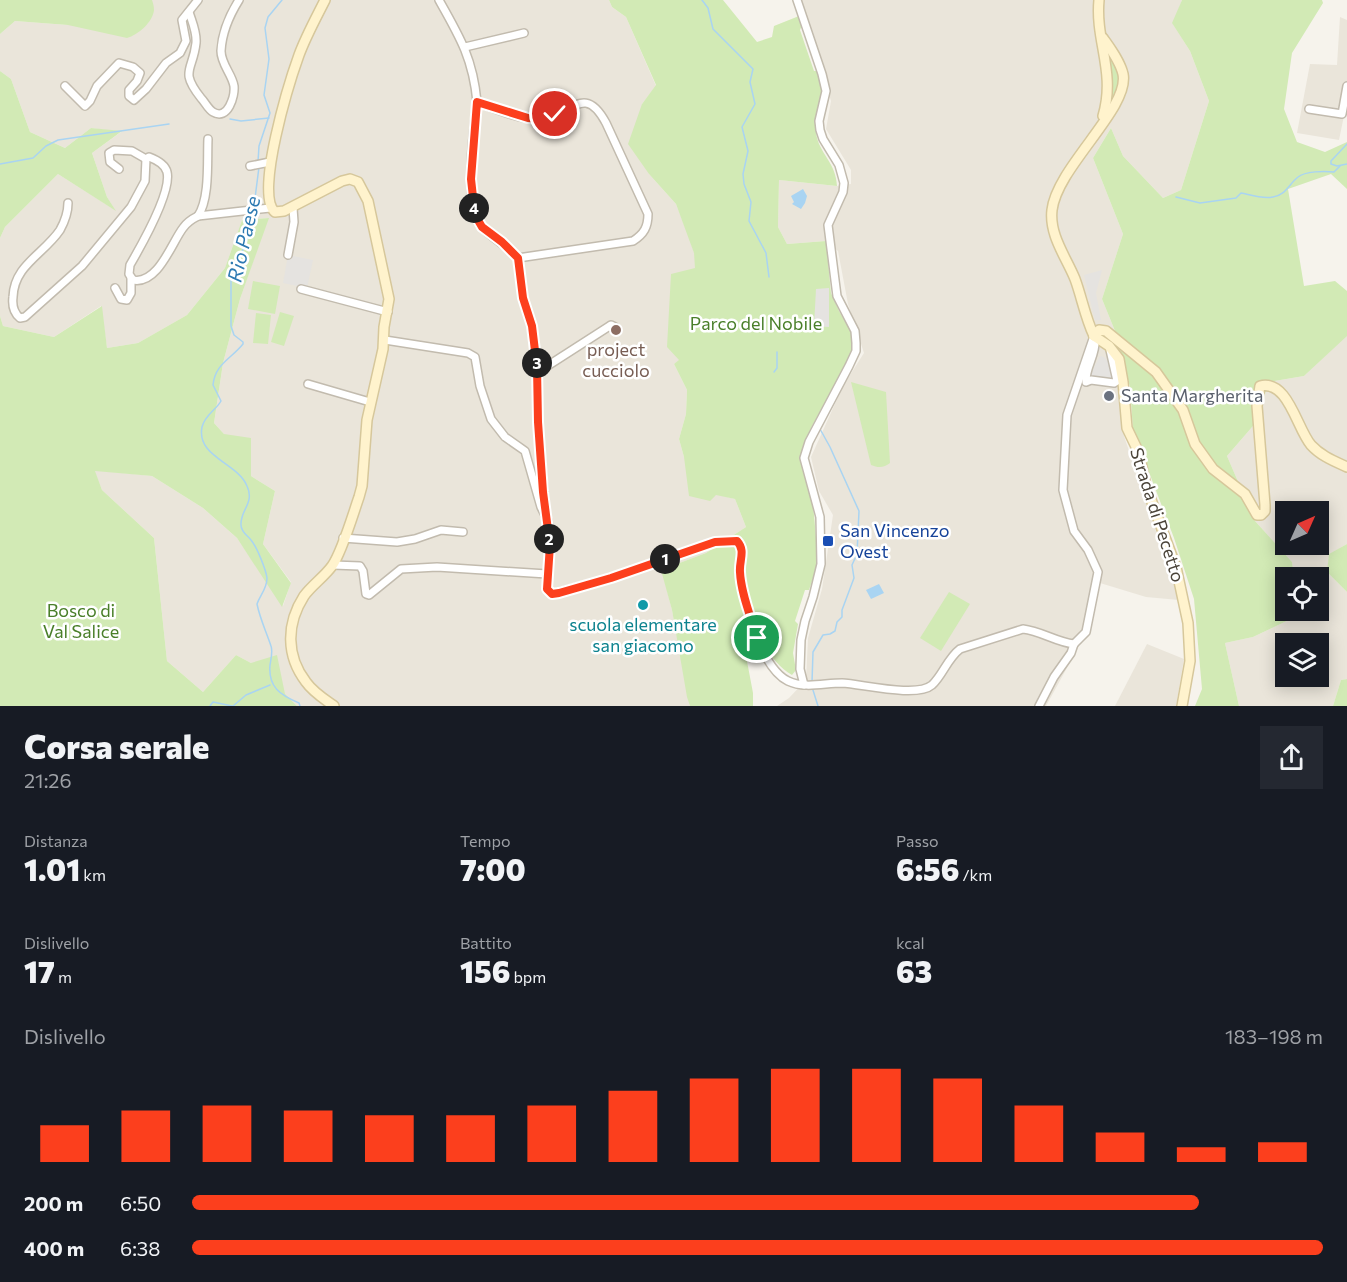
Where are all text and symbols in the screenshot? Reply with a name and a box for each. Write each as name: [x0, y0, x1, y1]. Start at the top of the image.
pin: [529, 88, 580, 139]
icon: check: [538, 97, 571, 130]
water label: Rio Paese: [221, 193, 265, 284]
pin: 4: [459, 193, 489, 223]
text: 4: [469, 198, 479, 217]
park label: Parco del Nobile: [690, 312, 822, 334]
marker: project cucciolo: [609, 323, 623, 337]
place label: project cucciolo: [582, 338, 650, 381]
pin: 3: [522, 348, 552, 378]
text: 3: [532, 353, 542, 372]
place label: Santa Margherita: [1121, 384, 1263, 406]
marker: Santa Margherita: [1102, 389, 1116, 403]
street label: Strada di Pecetto: [1126, 445, 1190, 585]
north arrow: [1275, 501, 1329, 555]
map controls: [1275, 501, 1329, 687]
place label: San Vincenzo Ovest: [840, 519, 949, 562]
pin: 2: [534, 524, 564, 554]
text: 2: [544, 529, 554, 548]
marker: San Vincenzo Ovest: [821, 534, 835, 548]
pin: 1: [650, 544, 680, 574]
text: 1: [661, 549, 669, 568]
button: locate: [1275, 567, 1329, 621]
marker: scuola elementare san giacomo: [636, 598, 650, 612]
park label: Bosco di Val Salice: [43, 599, 119, 642]
pin: [731, 612, 782, 663]
place label: scuola elementare san giacomo: [569, 613, 717, 656]
icon: arrive: [740, 621, 773, 654]
button: layers: [1275, 633, 1329, 687]
text: Corsa serale: [24, 725, 209, 766]
button: share: [1260, 726, 1323, 789]
text: 21:26: [24, 768, 72, 792]
text: Distanza: [24, 831, 88, 850]
text: Tempo: [460, 831, 510, 850]
text: Passo: [896, 831, 939, 850]
text: 1.01: [24, 850, 80, 887]
text: 7:00: [460, 850, 526, 887]
text: 6:56: [896, 850, 959, 887]
text: km: [80, 865, 106, 884]
text: /km: [959, 865, 992, 884]
text: Dislivello: [24, 933, 89, 952]
text: Battito: [460, 933, 512, 952]
text: kcal: [896, 933, 925, 952]
text: 17: [24, 952, 55, 989]
text: 156: [460, 952, 510, 989]
text: 63: [896, 952, 932, 989]
text: m: [55, 967, 72, 986]
text: bpm: [510, 967, 546, 986]
text: Dislivello: [24, 1024, 106, 1048]
text: 183–198 m: [1225, 1024, 1323, 1048]
text: 200 m: [24, 1191, 83, 1215]
text: 6:50: [120, 1191, 161, 1215]
text: 400 m: [24, 1236, 84, 1260]
text: 6:38: [120, 1236, 160, 1260]

